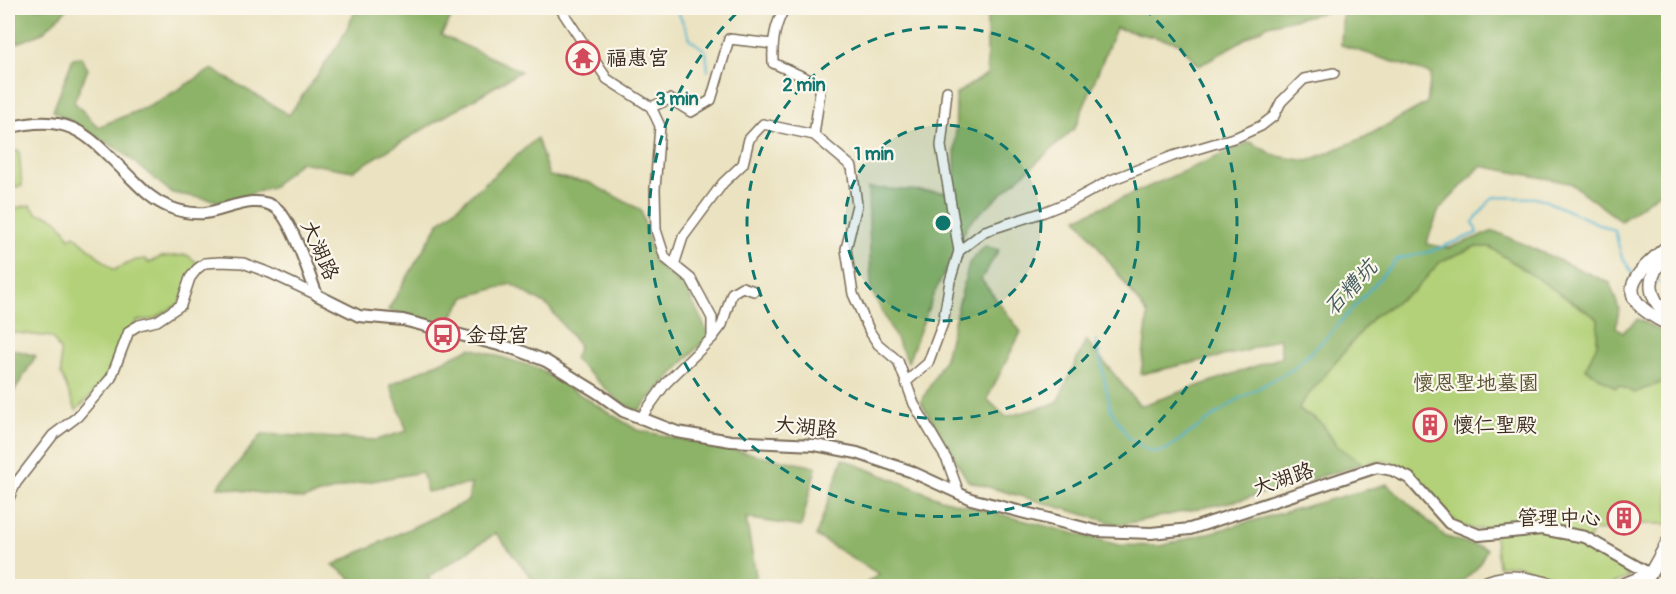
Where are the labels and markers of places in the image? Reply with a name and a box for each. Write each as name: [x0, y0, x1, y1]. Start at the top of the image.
temple icon: 福惠宮: [565, 40, 601, 76]
place label: 福惠宮: [606, 45, 669, 72]
centre of rings: [933, 213, 953, 233]
bus stop icon: 金母宮: [425, 317, 461, 353]
place label: 金母宮: [466, 322, 529, 349]
building icon: 懷仁聖殿: [1412, 407, 1448, 443]
place label: 懷仁聖殿: [1453, 412, 1537, 439]
building icon: 管理中心: [1606, 500, 1642, 536]
place label: 管理中心: [1517, 505, 1601, 532]

